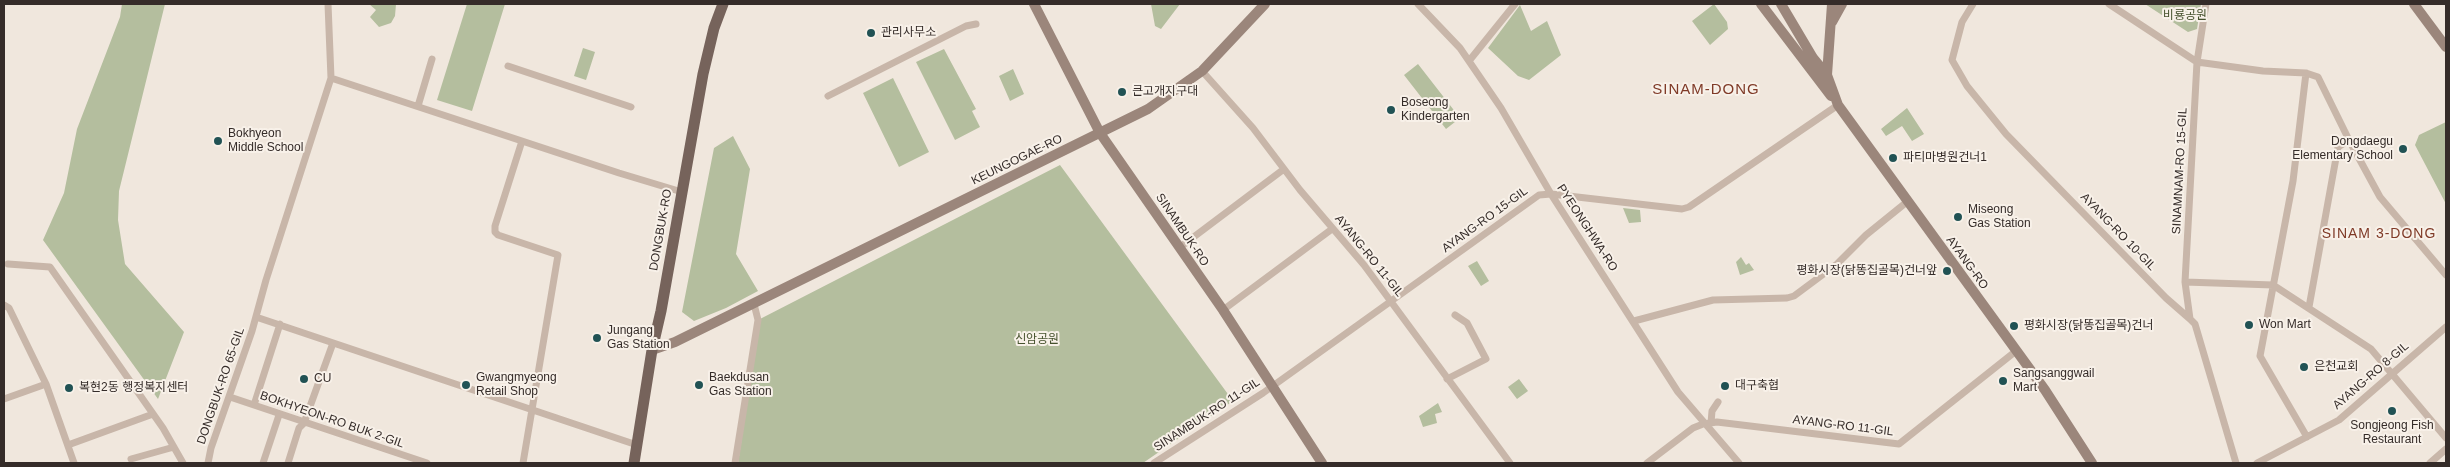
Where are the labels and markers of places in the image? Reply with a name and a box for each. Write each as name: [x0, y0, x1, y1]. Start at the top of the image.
place label: 관리사무소: [881, 26, 936, 40]
marker: 관리사무소: [865, 27, 877, 39]
place label: 큰고개지구대: [1132, 85, 1198, 99]
marker: 큰고개지구대: [1116, 86, 1128, 98]
place label: Boseong Kindergarten: [1401, 96, 1470, 124]
marker: Boseong Kindergarten: [1385, 104, 1397, 116]
place label: Bokhyeon Middle School: [228, 127, 303, 155]
marker: Bokhyeon Middle School: [212, 135, 224, 147]
place label: Dongdaegu Elementary School: [2292, 135, 2393, 163]
marker: Dongdaegu Elementary School: [2397, 143, 2409, 155]
place label: 파티마병원건너1: [1903, 151, 1987, 165]
marker: 파티마병원건너1: [1887, 152, 1899, 164]
place label: Miseong Gas Station: [1968, 203, 2031, 231]
marker: Miseong Gas Station: [1952, 211, 1964, 223]
place label: 평화시장(닭똥집골목)건너앞: [1797, 264, 1937, 278]
marker: 평화시장(닭똥집골목)건너앞: [1941, 265, 1953, 277]
place label: Won Mart: [2259, 318, 2311, 332]
place label: 평화시장(닭똥집골목)건너: [2024, 319, 2153, 333]
marker: Won Mart: [2243, 319, 2255, 331]
marker: 평화시장(닭똥집골목)건너: [2008, 320, 2020, 332]
place label: Jungang Gas Station: [607, 324, 670, 352]
marker: Jungang Gas Station: [591, 332, 603, 344]
place label: 은천교회: [2314, 360, 2358, 374]
marker: 은천교회: [2298, 361, 2310, 373]
place label: Sangsanggwail Mart: [2013, 367, 2094, 395]
place label: Gwangmyeong Retail Shop: [476, 371, 557, 399]
place label: Baekdusan Gas Station: [709, 371, 772, 399]
place label: CU: [314, 372, 331, 386]
marker: CU: [298, 373, 310, 385]
marker: Sangsanggwail Mart: [1997, 375, 2009, 387]
marker: Gwangmyeong Retail Shop: [460, 379, 472, 391]
marker: Baekdusan Gas Station: [693, 379, 705, 391]
place label: 대구축협: [1735, 379, 1779, 393]
marker: 대구축협: [1719, 380, 1731, 392]
place label: 복현2동 행정복지센터: [79, 381, 188, 395]
marker: 복현2동 행정복지센터: [63, 382, 75, 394]
marker: Songjeong Fish Restaurant: [2386, 405, 2398, 417]
place label: Songjeong Fish Restaurant: [2350, 419, 2434, 447]

